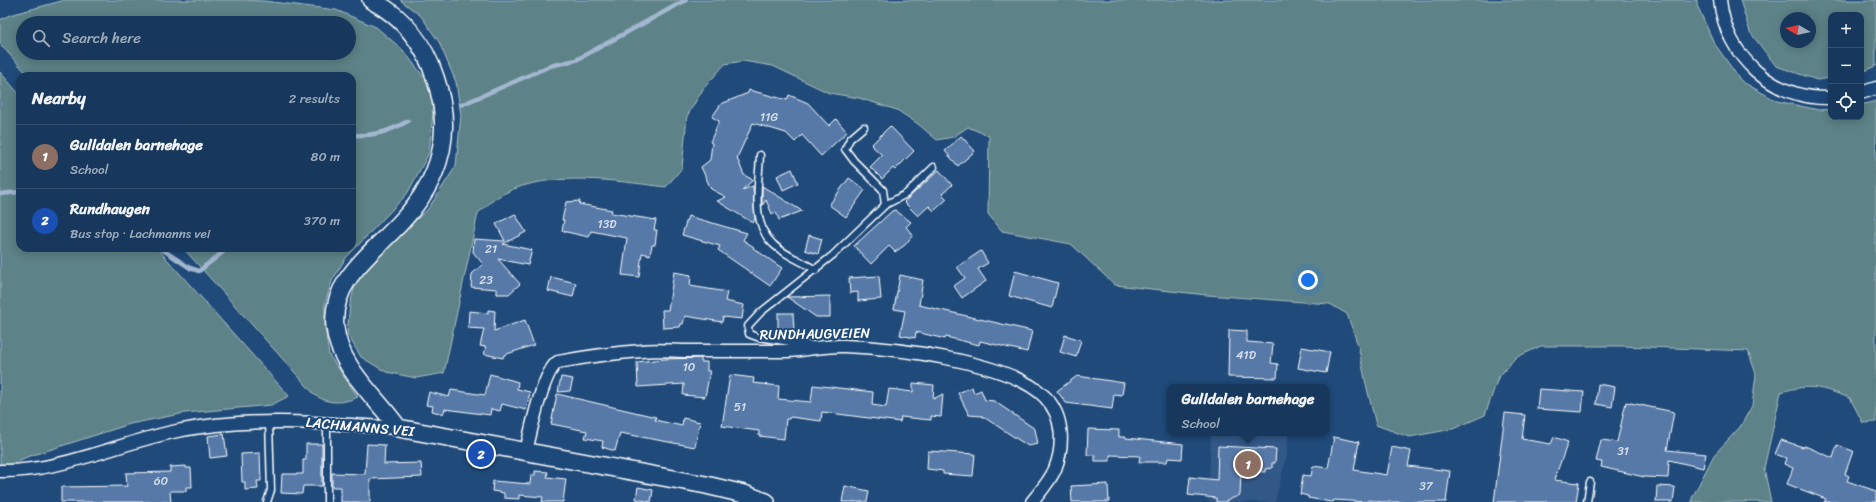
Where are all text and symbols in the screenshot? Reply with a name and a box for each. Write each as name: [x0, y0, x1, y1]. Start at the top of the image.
north arrow: [1780, 12, 1816, 48]
map controls: [1828, 12, 1864, 120]
button: +: [1828, 12, 1864, 48]
search box: [16, 16, 356, 60]
text: Search here: [62, 25, 141, 51]
icon: search: [30, 27, 52, 49]
button: −: [1828, 48, 1864, 84]
text: Nearby: [32, 83, 86, 113]
button: locate: [1828, 84, 1864, 120]
text: 2 results: [289, 87, 340, 110]
house number: 11G: [760, 106, 778, 128]
text: Gulldalen barnehage: [70, 132, 203, 158]
text: 1: [42, 145, 48, 168]
text: 80 m: [311, 145, 340, 168]
text: School: [70, 158, 108, 181]
text: Rundhaugen: [70, 196, 150, 222]
text: 2: [41, 209, 49, 232]
text: 370 m: [304, 209, 340, 232]
house number: 13D: [598, 213, 617, 235]
text: Bus stop · Lachmanns vei: [70, 222, 210, 245]
house number: 21: [485, 238, 497, 260]
house number: 23: [479, 269, 493, 291]
your location: [1298, 270, 1318, 290]
street label: RUNDHAUGVEIEN: [760, 321, 871, 347]
house number: 41D: [1236, 344, 1257, 366]
house number: 10: [683, 356, 696, 378]
popup: [1167, 384, 1329, 436]
text: Gulldalen barnehage: [1181, 386, 1315, 412]
house number: 51: [734, 396, 746, 418]
street label: LACHMANNS VEI: [305, 410, 417, 444]
text: School: [1181, 412, 1220, 435]
pin: 2: [468, 439, 494, 469]
house number: 31: [1617, 440, 1629, 462]
pin: 1: [1235, 449, 1261, 479]
house number: 60: [154, 470, 169, 492]
house number: 37: [1419, 475, 1434, 497]

